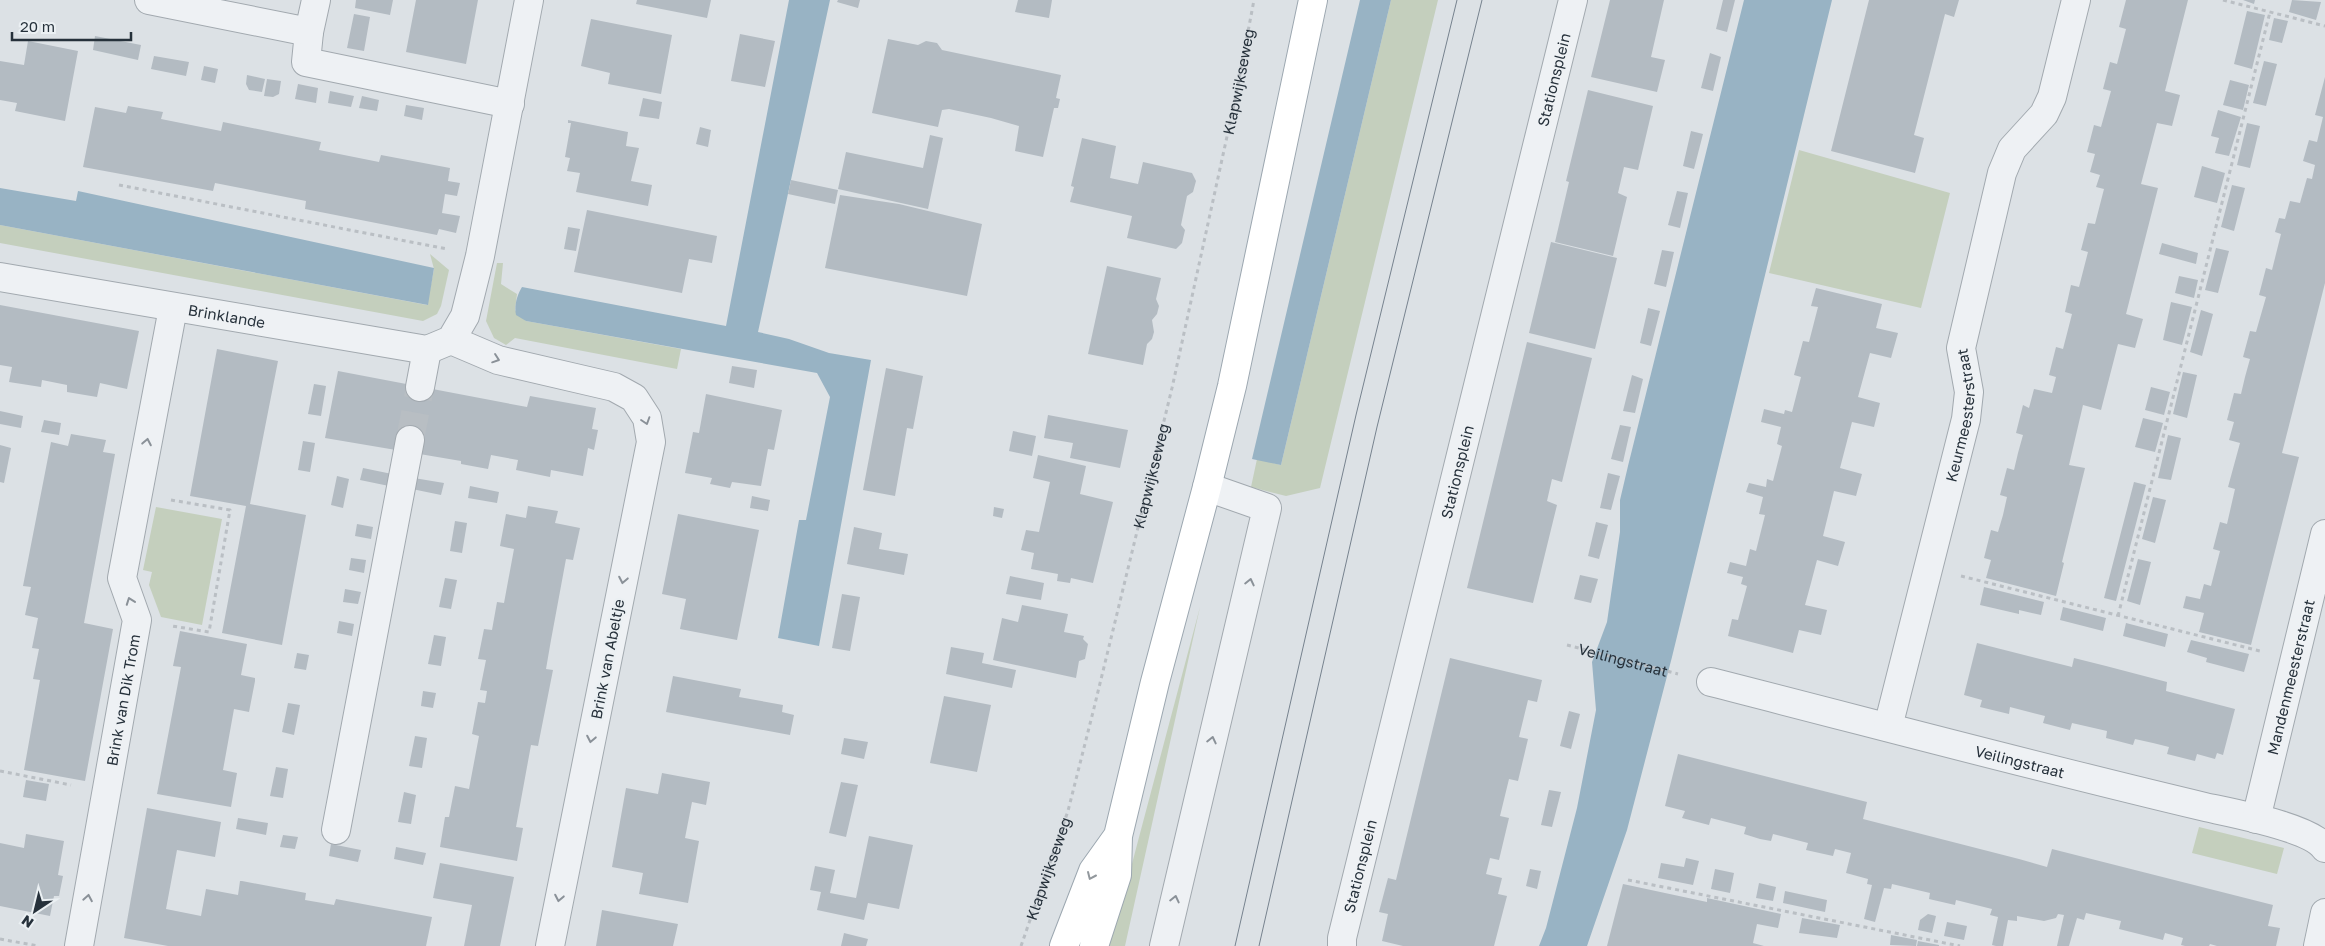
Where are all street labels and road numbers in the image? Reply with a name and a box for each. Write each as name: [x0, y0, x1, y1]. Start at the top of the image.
street label: Klapwijkseweg: [1219, 27, 1257, 136]
street label: Stationsplein: [1533, 31, 1574, 128]
street label: Brinklande: [187, 300, 267, 331]
street label: Keurmeesterstraat: [1941, 347, 1978, 484]
street label: Klapwijkseweg: [1129, 421, 1172, 530]
street label: Stationsplein: [1437, 423, 1477, 521]
street label: Brink van Abeltje: [587, 597, 628, 721]
street label: Mandenmeesterstraat: [2263, 597, 2318, 757]
street label: Brink van Dik Trom: [102, 633, 143, 767]
street label: Veilingstraat: [1576, 639, 1670, 680]
street label: Veilingstraat: [1973, 741, 2067, 781]
street label: Klapwijkseweg: [1022, 815, 1074, 922]
street label: Stationsplein: [1340, 818, 1380, 915]

